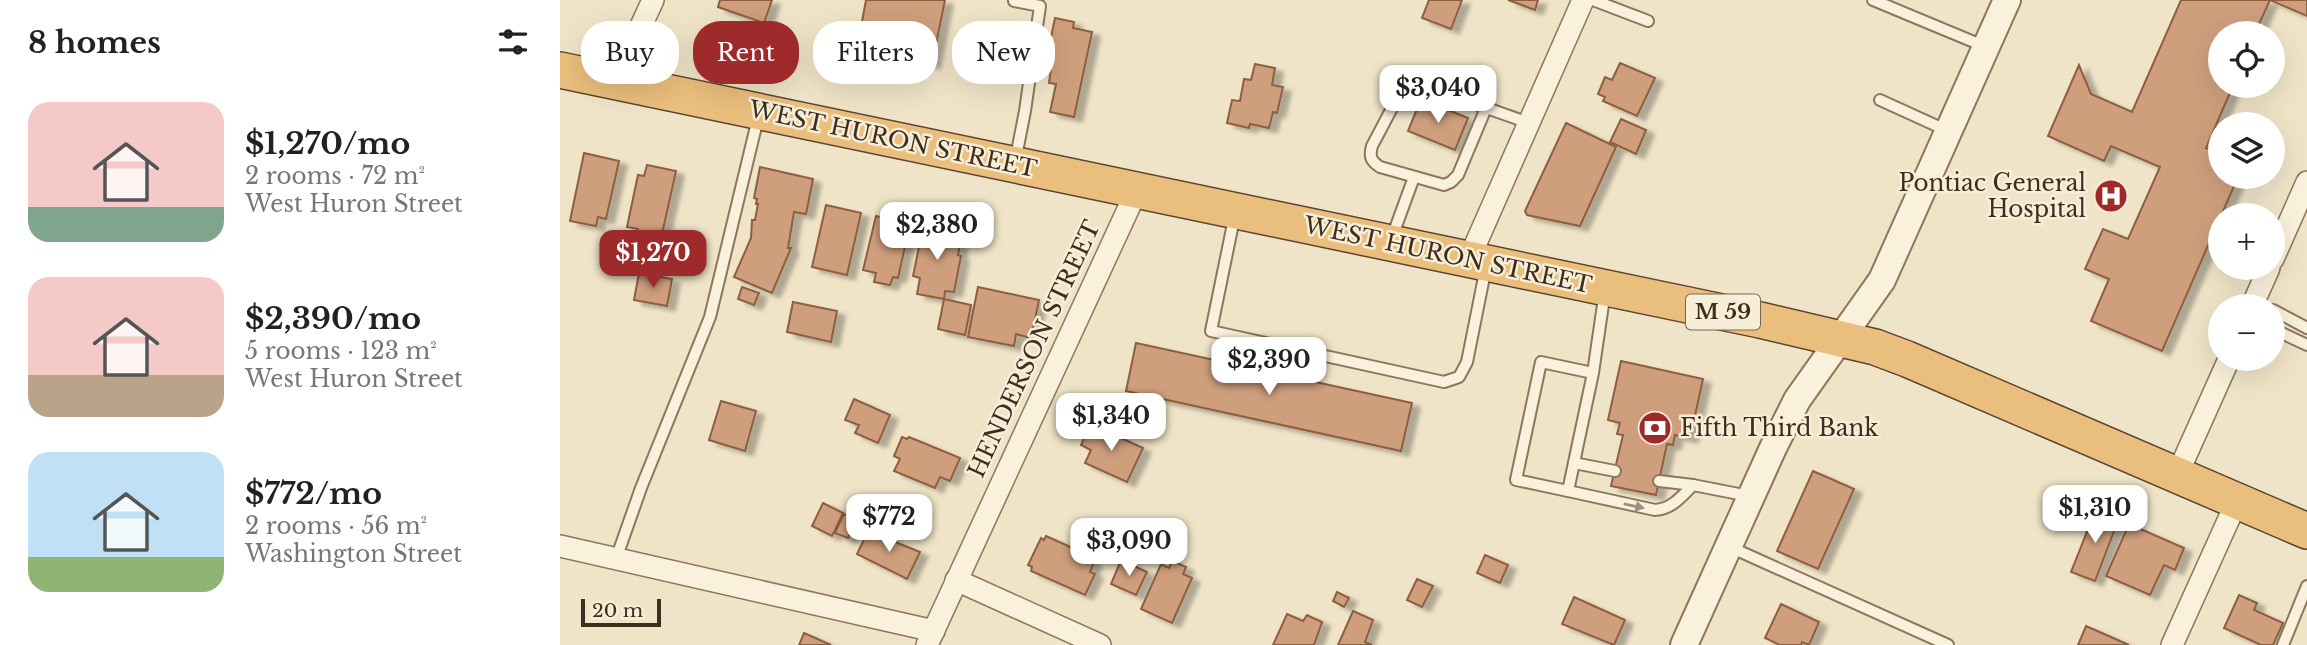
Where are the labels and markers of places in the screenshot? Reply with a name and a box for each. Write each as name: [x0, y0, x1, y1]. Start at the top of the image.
pin: $3,040: [1381, 66, 1495, 125]
place label: Pontiac General Hospital: [1898, 169, 2086, 223]
hospital icon: Pontiac General Hospital: [2092, 177, 2130, 215]
pin: $2,380: [880, 202, 994, 262]
pin: $1,270: [596, 230, 710, 290]
pin: $2,390: [1212, 338, 1326, 397]
pin: $1,340: [1054, 393, 1168, 453]
bank icon: Fifth Third Bank: [1636, 409, 1674, 447]
place label: Fifth Third Bank: [1680, 414, 1879, 442]
pin: $1,310: [2038, 486, 2152, 545]
pin: $772: [848, 494, 930, 554]
pin: $3,090: [1072, 518, 1186, 578]

